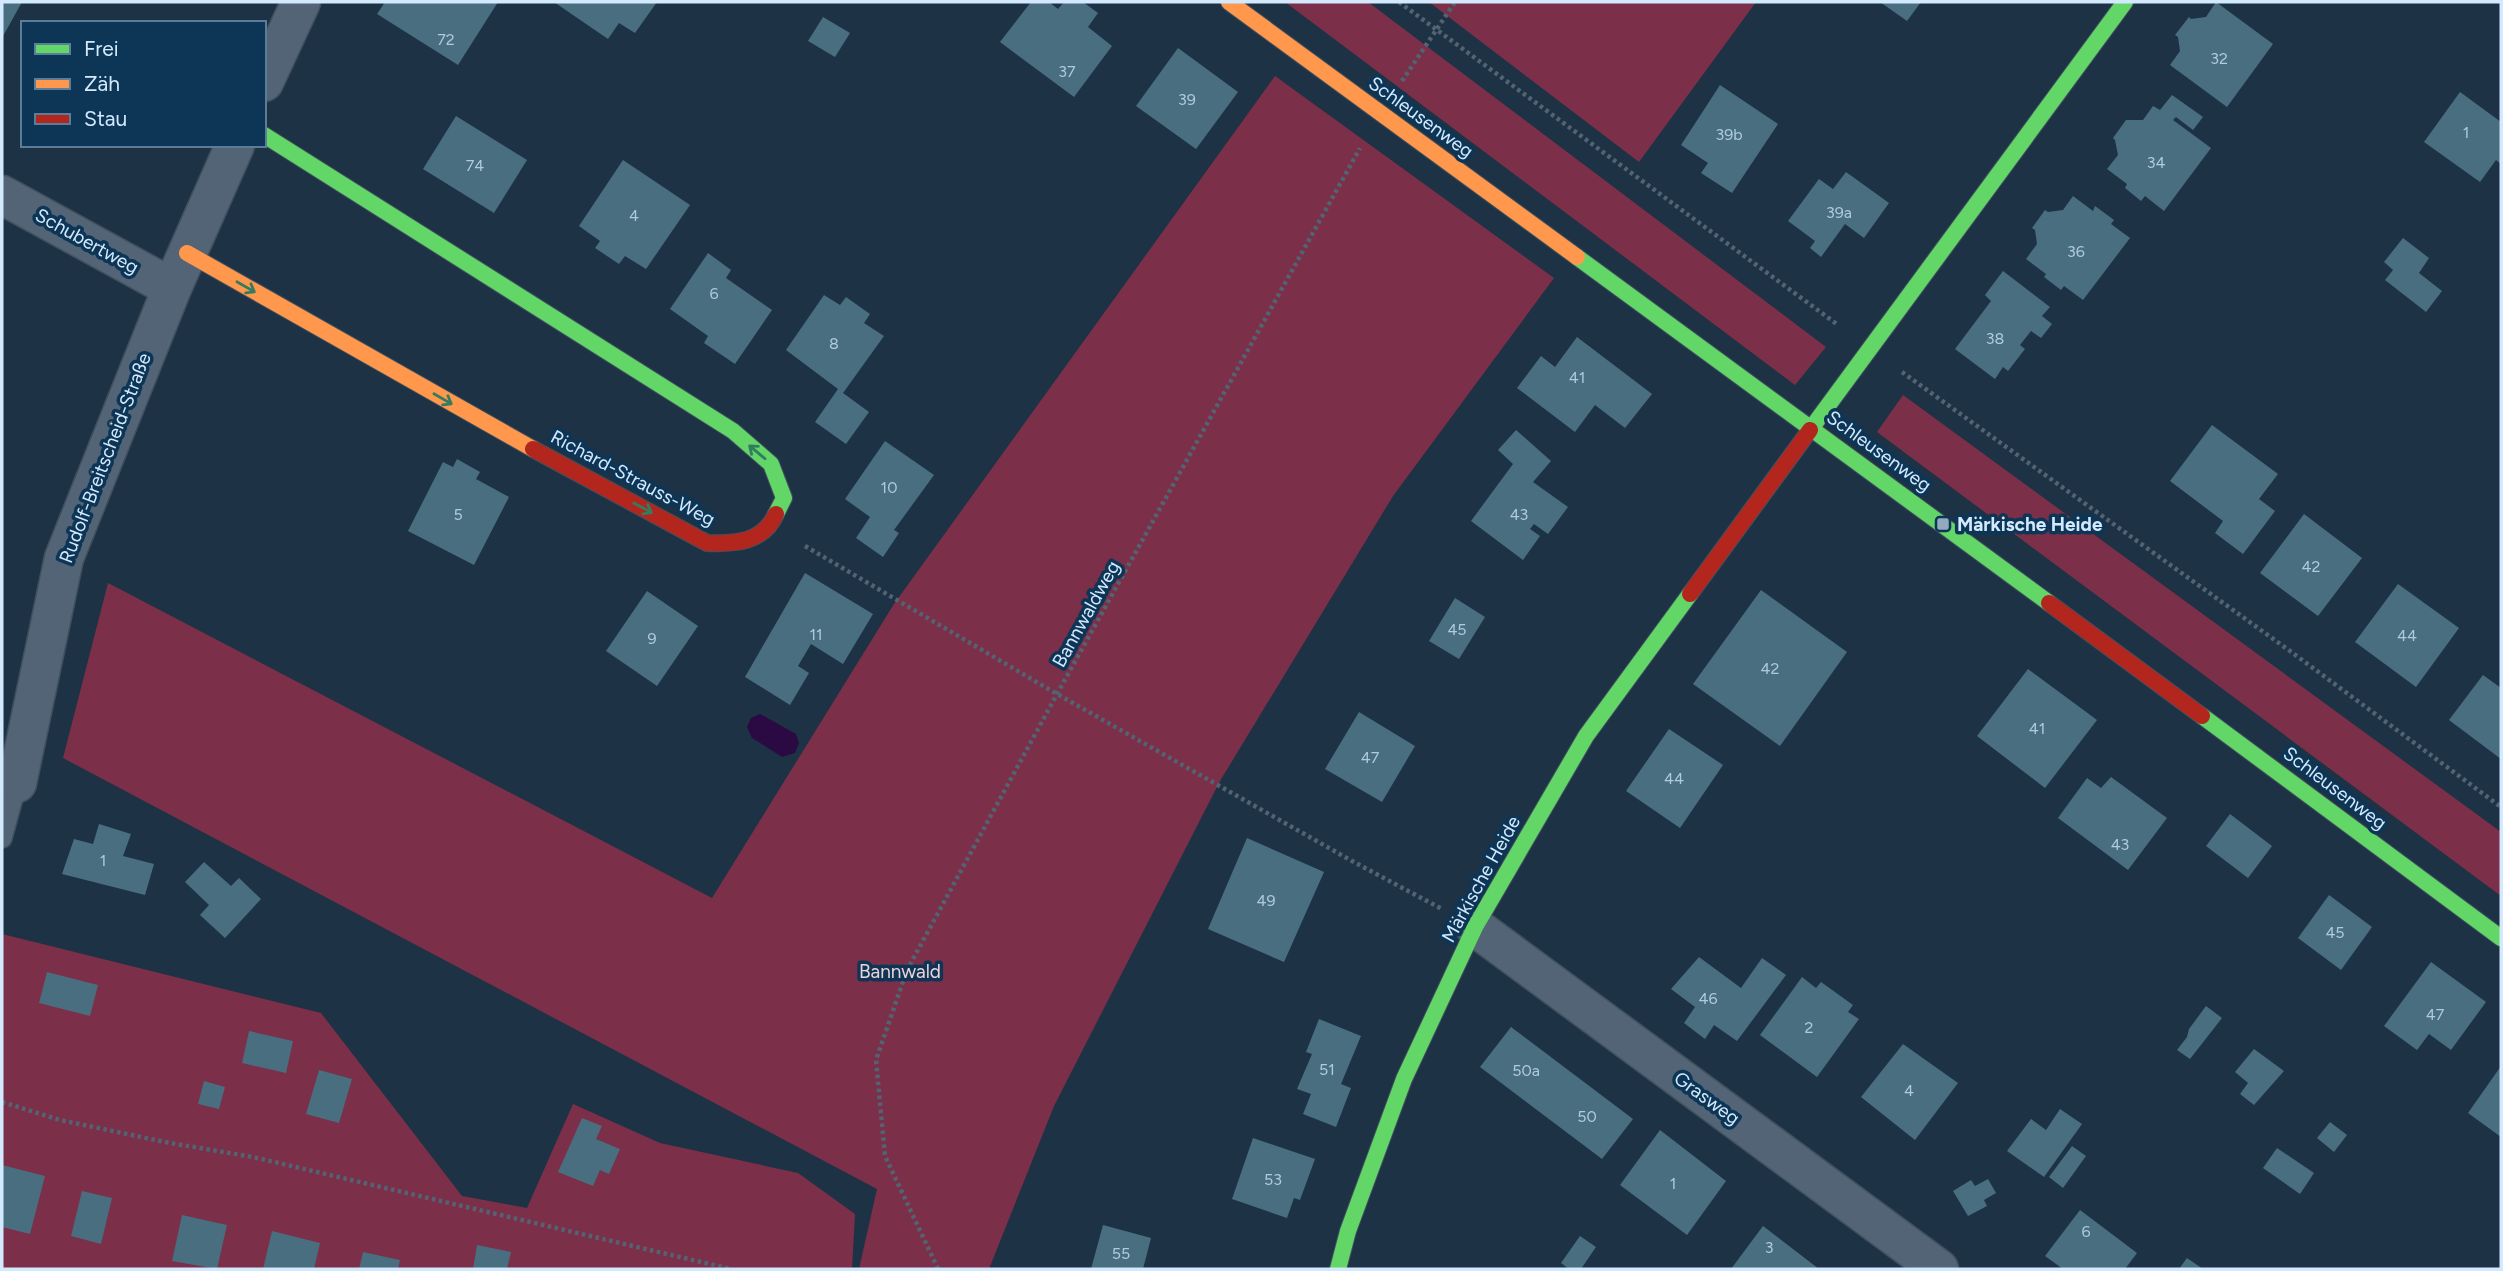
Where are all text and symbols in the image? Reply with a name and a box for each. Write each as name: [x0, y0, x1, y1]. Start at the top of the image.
legend: [21, 21, 266, 147]
house number: 72: [437, 30, 455, 49]
text: Frei: [84, 36, 119, 61]
house number: 32: [2210, 49, 2228, 68]
house number: 37: [1058, 62, 1076, 81]
text: Zäh: [84, 71, 120, 96]
street label: Schleusenweg: [1364, 71, 1478, 163]
house number: 39: [1178, 90, 1196, 109]
text: Stau: [84, 106, 127, 131]
house number: 1: [2463, 123, 2469, 142]
house number: 39b: [1715, 125, 1743, 144]
house number: 34: [2147, 153, 2165, 172]
house number: 74: [466, 156, 484, 175]
street label: Schubertweg: [31, 203, 143, 279]
house number: 39a: [1826, 203, 1852, 222]
house number: 4: [629, 206, 639, 225]
house number: 36: [2067, 242, 2085, 261]
one-way arrow: [235, 280, 255, 294]
house number: 6: [709, 284, 719, 303]
house number: 38: [1986, 329, 2004, 348]
house number: 8: [829, 334, 839, 353]
street label: Rudolf-Breitscheid-Straße: [54, 350, 156, 566]
house number: 41: [1569, 368, 1585, 387]
one-way arrow: [433, 393, 453, 407]
street label: Schleusenweg: [1822, 405, 1936, 497]
street label: Richard-Strauss-Weg: [547, 425, 719, 531]
one-way arrow: [748, 444, 766, 460]
house number: 10: [881, 478, 897, 497]
one-way arrow: [632, 502, 653, 515]
house number: 5: [453, 505, 463, 524]
house number: 43: [1510, 505, 1528, 524]
place label: Märkische Heide: [1957, 513, 2103, 536]
marker: Märkische Heide: [1935, 516, 1951, 532]
street label: Bannwaldweg: [1047, 557, 1125, 671]
house number: 42: [2302, 557, 2320, 576]
house number: 45: [1447, 620, 1467, 639]
house number: 11: [809, 625, 823, 644]
house number: 44: [2397, 626, 2417, 645]
house number: 9: [647, 629, 657, 648]
house number: 42: [1761, 659, 1779, 678]
house number: 41: [2029, 719, 2045, 738]
street label: Schleusenweg: [2279, 742, 2391, 834]
house number: 47: [1361, 748, 1380, 767]
house number: 44: [1664, 769, 1684, 788]
street label: Märkische Heide: [1437, 812, 1525, 946]
house number: 43: [2111, 835, 2129, 854]
house number: 1: [100, 851, 106, 870]
house number: 49: [1257, 891, 1276, 910]
house number: 45: [2325, 923, 2345, 942]
park label: Bannwald: [859, 960, 941, 983]
house number: 46: [1699, 989, 1718, 1008]
house number: 47: [2426, 1005, 2445, 1024]
house number: 2: [1805, 1018, 1813, 1037]
house number: 51: [1319, 1060, 1335, 1079]
house number: 50a: [1512, 1061, 1540, 1080]
street label: Grasweg: [1670, 1066, 1744, 1130]
house number: 4: [1904, 1081, 1914, 1100]
house number: 50: [1577, 1107, 1597, 1126]
house number: 53: [1264, 1170, 1282, 1189]
house number: 1: [1670, 1174, 1676, 1193]
house number: 6: [2081, 1222, 2091, 1241]
house number: 3: [1765, 1238, 1773, 1257]
house number: 55: [1112, 1244, 1130, 1263]

